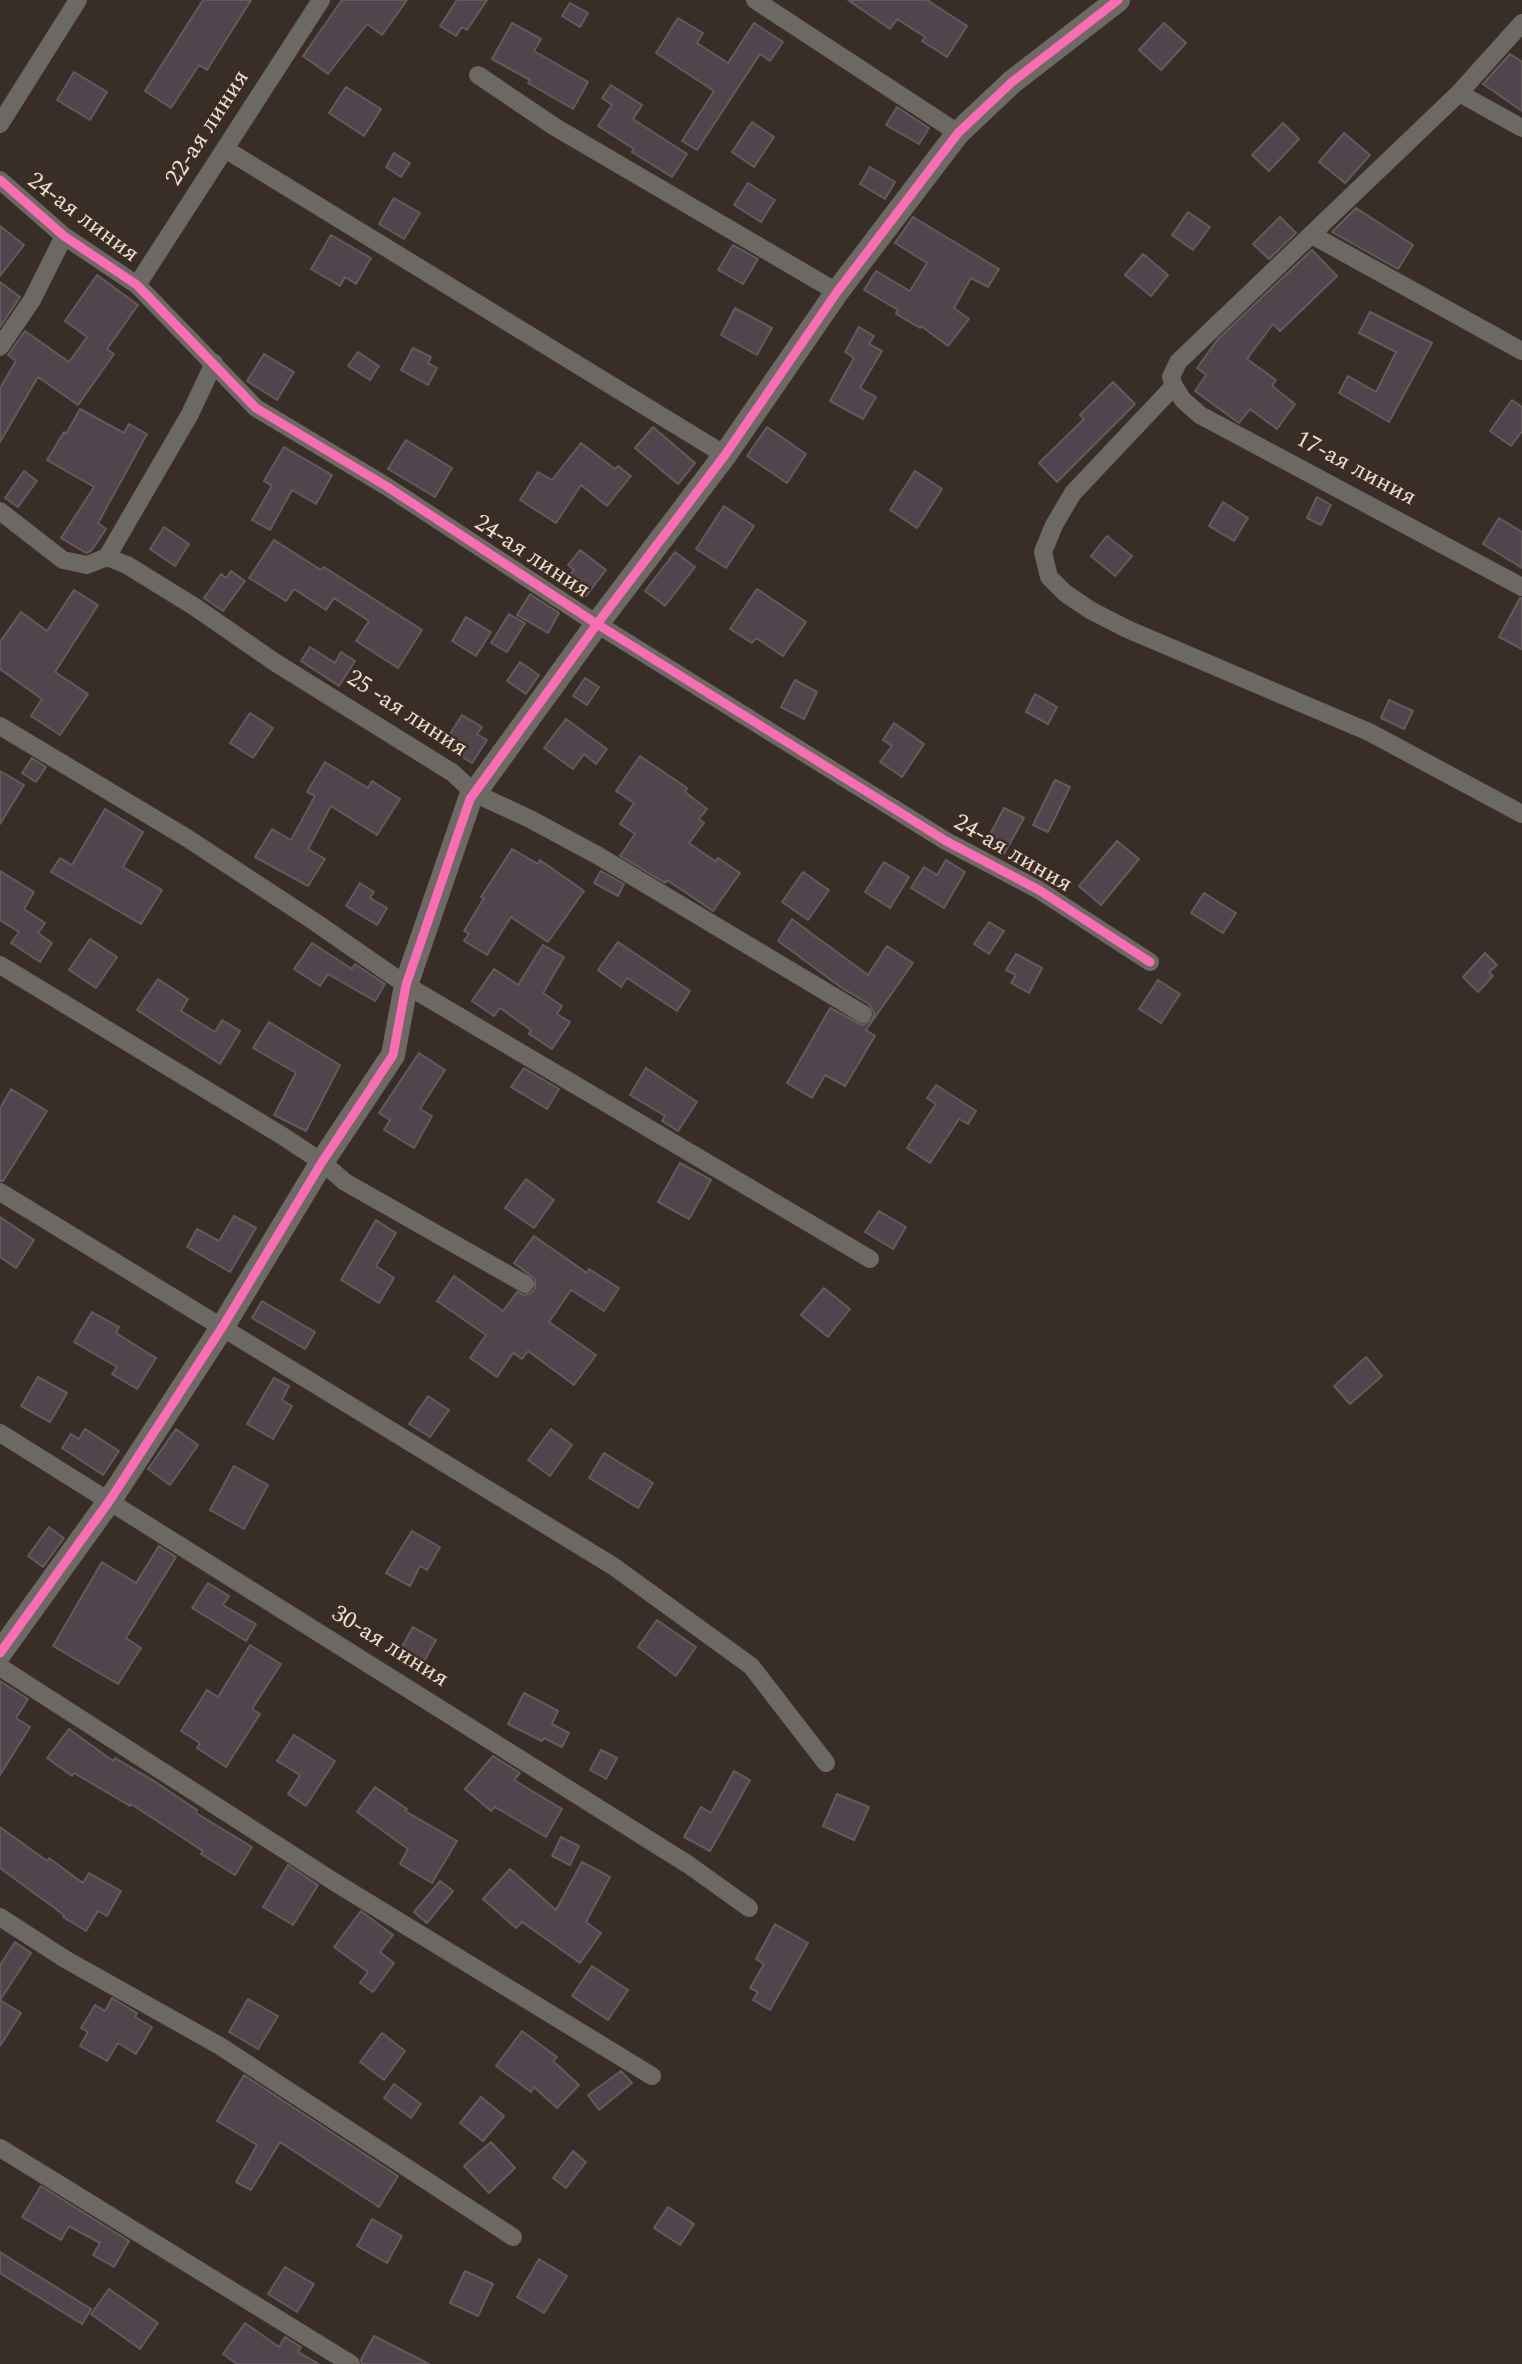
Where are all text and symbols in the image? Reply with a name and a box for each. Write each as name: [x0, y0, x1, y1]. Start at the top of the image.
street label: 22-ая линия: [161, 66, 257, 192]
street label: 24-ая линия: [20, 168, 144, 270]
street label: 17-ая линия: [1290, 426, 1420, 514]
street label: 24-ая линия: [468, 510, 594, 606]
street label: 25 -ая линия: [340, 665, 472, 765]
street label: 24-ая линия: [947, 809, 1077, 901]
street label: 30-ая линия: [325, 1601, 453, 1695]

